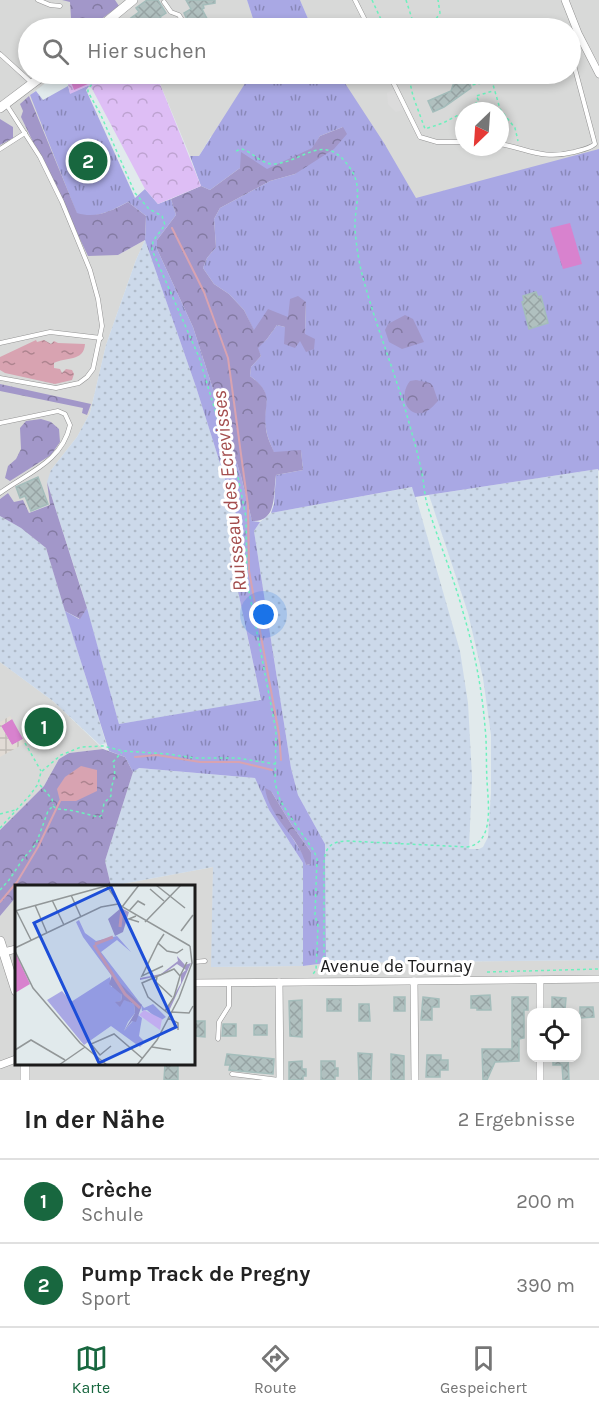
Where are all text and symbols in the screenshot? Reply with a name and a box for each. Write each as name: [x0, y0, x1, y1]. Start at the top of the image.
search box: [18, 18, 581, 84]
icon: search: [39, 35, 72, 68]
text: Hier suchen: [87, 38, 207, 64]
north arrow: [455, 102, 509, 156]
pin: 2: [68, 138, 107, 184]
water label: Ruisseau des Ecrevisses: [208, 389, 251, 593]
your location: [249, 600, 278, 629]
pin: 1: [24, 704, 63, 750]
inset map: [15, 885, 195, 1065]
street label: Avenue de Tournay: [320, 955, 472, 977]
map controls: [527, 1008, 581, 1062]
button: locate: [527, 1008, 581, 1062]
text: In der Nähe: [24, 1104, 165, 1135]
text: 2 Ergebnisse: [458, 1108, 575, 1131]
text: Crèche: [81, 1177, 152, 1203]
text: 1: [40, 1190, 47, 1213]
text: 200 m: [516, 1190, 575, 1213]
text: Schule: [81, 1203, 143, 1226]
text: Pump Track de Pregny: [81, 1261, 310, 1287]
text: 2: [37, 1274, 50, 1297]
text: 390 m: [516, 1274, 575, 1297]
text: Sport: [81, 1287, 130, 1310]
tab: Karte: [72, 1342, 110, 1397]
tab: Route: [254, 1342, 296, 1397]
tab: Gespeichert: [440, 1342, 527, 1397]

